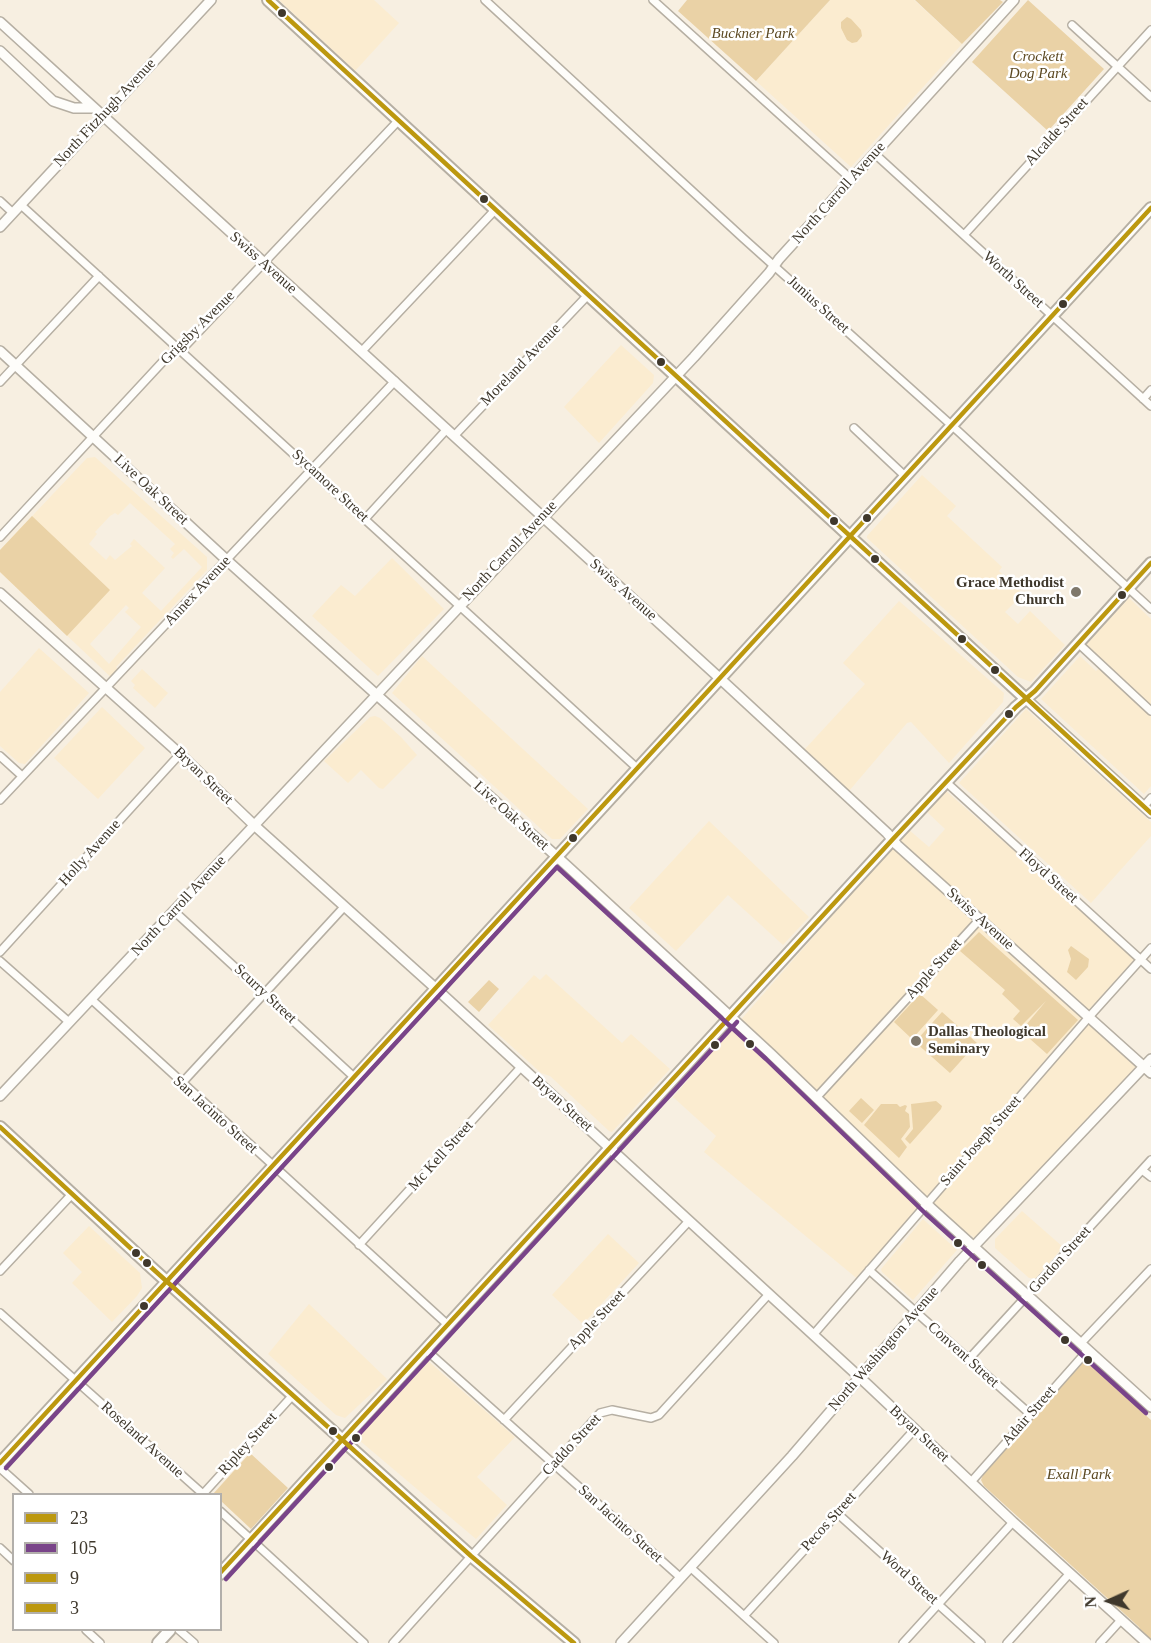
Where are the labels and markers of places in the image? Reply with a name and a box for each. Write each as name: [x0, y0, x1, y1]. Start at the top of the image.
unlabelled marker: [276, 7, 288, 19]
unlabelled marker: [478, 193, 490, 205]
unlabelled marker: [1057, 298, 1069, 310]
unlabelled marker: [655, 356, 667, 368]
unlabelled marker: [861, 512, 873, 524]
unlabelled marker: [828, 515, 840, 527]
unlabelled marker: [869, 553, 881, 565]
place label: Grace Methodist Church: [956, 574, 1064, 609]
marker: Grace Methodist Church: [1069, 585, 1083, 599]
unlabelled marker: [1116, 589, 1128, 601]
unlabelled marker: [956, 633, 968, 645]
unlabelled marker: [989, 664, 1001, 676]
unlabelled marker: [1003, 708, 1015, 720]
unlabelled marker: [567, 832, 579, 844]
place label: Dallas Theological Seminary: [928, 1023, 1046, 1058]
marker: Dallas Theological Seminary: [909, 1034, 923, 1048]
unlabelled marker: [744, 1038, 756, 1050]
unlabelled marker: [709, 1039, 721, 1051]
unlabelled marker: [952, 1237, 964, 1249]
unlabelled marker: [130, 1247, 142, 1259]
unlabelled marker: [141, 1257, 153, 1269]
unlabelled marker: [976, 1259, 988, 1271]
unlabelled marker: [138, 1300, 150, 1312]
unlabelled marker: [1059, 1334, 1071, 1346]
unlabelled marker: [1082, 1354, 1094, 1366]
unlabelled marker: [327, 1425, 339, 1437]
unlabelled marker: [350, 1432, 362, 1444]
unlabelled marker: [323, 1461, 335, 1473]

